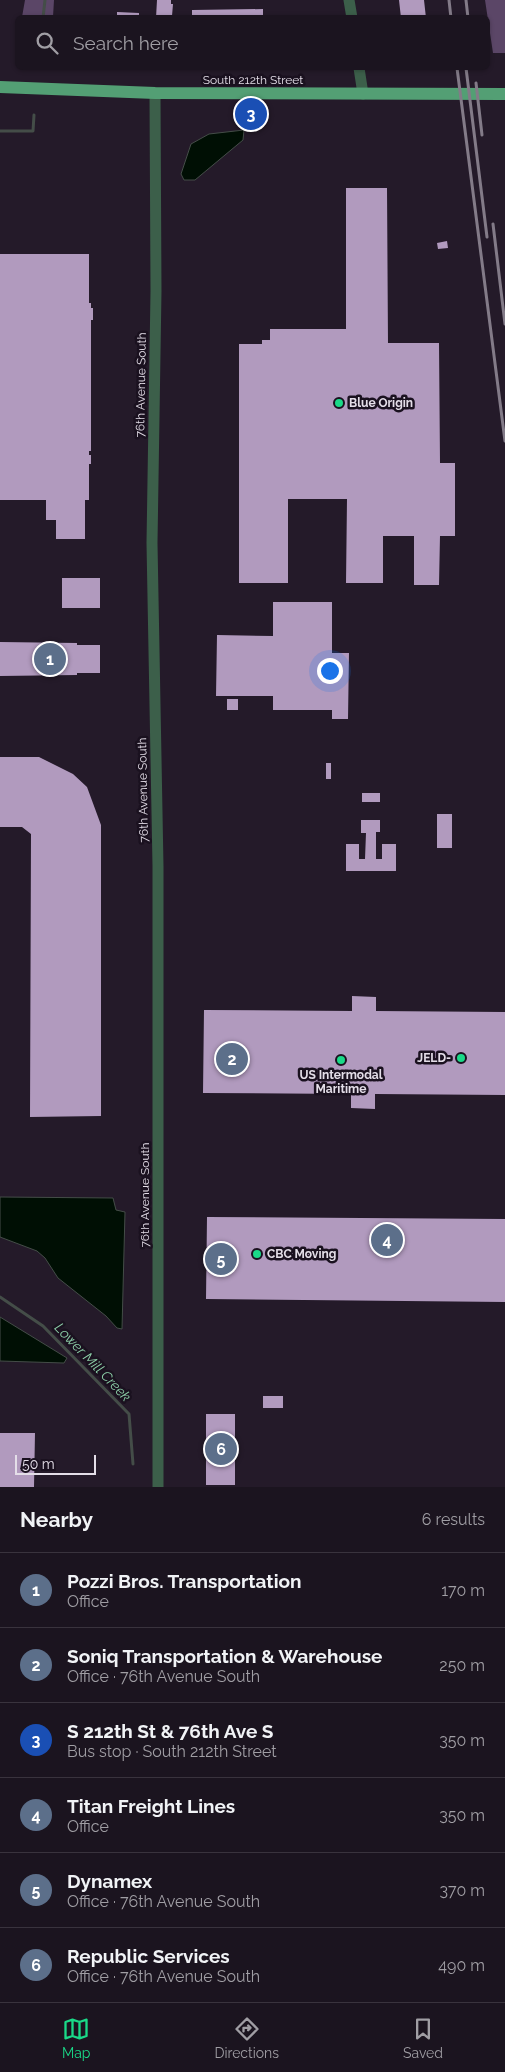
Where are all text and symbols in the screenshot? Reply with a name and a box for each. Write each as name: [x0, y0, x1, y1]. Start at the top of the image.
search box: [15, 15, 490, 70]
icon: search: [33, 29, 61, 57]
text: Search here: [73, 32, 179, 54]
street label: South 212th Street: [203, 73, 303, 87]
pin: 3: [235, 95, 267, 133]
street label: 76th Avenue South: [133, 332, 149, 438]
place label: Blue Origin: [349, 396, 413, 410]
marker: Blue Origin: [333, 397, 345, 409]
pin: 1: [34, 640, 66, 678]
your location: [317, 658, 343, 684]
street label: 76th Avenue South: [135, 737, 151, 843]
pin: 2: [216, 1040, 248, 1078]
place label: JELD-: [417, 1051, 451, 1065]
marker: JELD-: [455, 1052, 467, 1064]
marker: US Intermodal Maritime: [335, 1054, 347, 1066]
place label: US Intermodal Maritime: [299, 1068, 383, 1096]
street label: 76th Avenue South: [138, 1142, 152, 1248]
pin: 4: [371, 1221, 403, 1259]
pin: 5: [205, 1240, 237, 1278]
place label: CBC Moving: [267, 1247, 336, 1261]
marker: CBC Moving: [251, 1248, 263, 1260]
water label: Lower Mill Creek: [52, 1319, 135, 1405]
pin: 6: [205, 1430, 237, 1468]
scale bar: [15, 1452, 96, 1475]
text: 50 m: [22, 1456, 55, 1472]
text: Nearby: [20, 1507, 93, 1532]
text: 6 results: [422, 1510, 485, 1529]
text: Pozzi Bros. Transportation: [67, 1570, 301, 1592]
text: 1: [32, 1581, 40, 1600]
text: 170 m: [441, 1581, 485, 1600]
text: Office: [67, 1592, 109, 1611]
text: Soniq Transportation & Warehouse: [67, 1645, 382, 1667]
text: 2: [31, 1656, 41, 1675]
text: 250 m: [439, 1656, 485, 1675]
text: Office · 76th Avenue South: [67, 1667, 260, 1686]
text: S 212th St & 76th Ave S: [67, 1720, 274, 1742]
text: 3: [32, 1731, 40, 1750]
text: 350 m: [439, 1731, 485, 1750]
text: Bus stop · South 212th Street: [67, 1742, 277, 1761]
text: Titan Freight Lines: [67, 1795, 235, 1817]
text: 4: [31, 1806, 41, 1825]
text: 350 m: [439, 1806, 485, 1825]
text: Office: [67, 1817, 109, 1836]
text: Dynamex: [67, 1870, 152, 1892]
text: 5: [32, 1881, 40, 1900]
text: 370 m: [439, 1881, 485, 1900]
text: Office · 76th Avenue South: [67, 1892, 260, 1911]
text: Republic Services: [67, 1945, 230, 1967]
text: 6: [31, 1956, 41, 1975]
text: 490 m: [438, 1956, 485, 1975]
text: Office · 76th Avenue South: [67, 1967, 260, 1986]
tab: Map: [62, 2015, 90, 2061]
tab: Directions: [214, 2015, 279, 2061]
tab: Saved: [403, 2015, 443, 2061]

